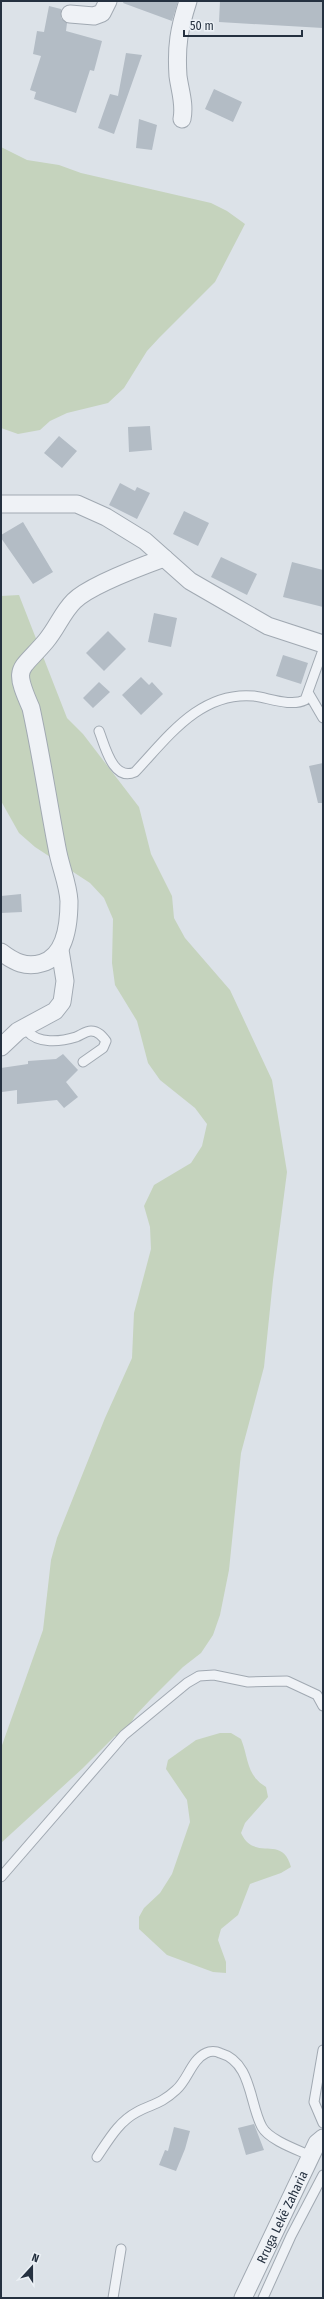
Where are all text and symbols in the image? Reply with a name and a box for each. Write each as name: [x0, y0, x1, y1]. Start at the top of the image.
scale bar: [184, 12, 302, 38]
text: 50 m: [190, 19, 214, 33]
street label: Rruga Lekë Zaharia: [254, 2168, 311, 2266]
north arrow: [12, 2247, 52, 2287]
text: N: [30, 2251, 41, 2265]

